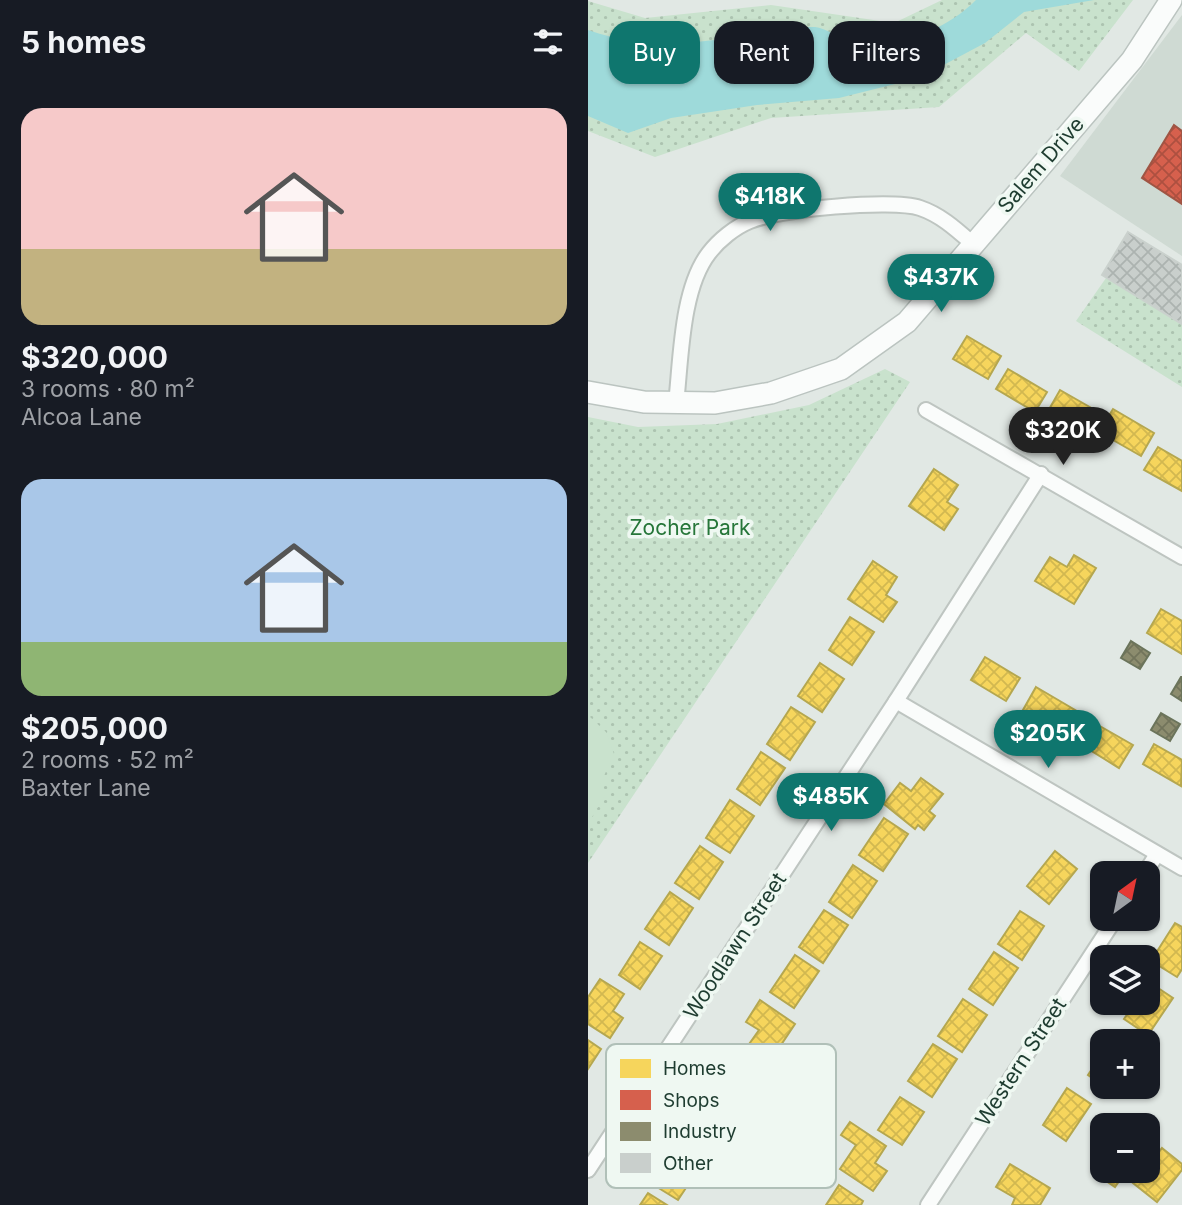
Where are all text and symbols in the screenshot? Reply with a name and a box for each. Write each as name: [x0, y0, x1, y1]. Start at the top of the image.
chip: Buy: [609, 21, 700, 84]
chip: Rent: [714, 21, 814, 84]
chip: Filters: [828, 21, 945, 84]
icon: filters: [529, 23, 567, 61]
text: 5 homes: [21, 24, 146, 60]
street label: Salem Drive: [992, 112, 1089, 218]
icon: home: [231, 154, 357, 280]
pin: $418K: [721, 174, 819, 233]
text: $418K: [734, 182, 806, 210]
pin: $437K: [892, 254, 990, 314]
text: $437K: [903, 263, 979, 291]
text: $320,000: [21, 339, 168, 375]
text: 3 rooms · 80 m²: [21, 375, 195, 403]
text: Alcoa Lane: [21, 403, 142, 431]
pin: $320K: [1014, 407, 1112, 467]
text: $320K: [1025, 416, 1101, 444]
park label: Zocher Park: [629, 515, 751, 540]
icon: home: [231, 525, 357, 651]
text: $205,000: [21, 710, 168, 746]
pin: $205K: [999, 710, 1097, 770]
text: $205K: [1010, 719, 1086, 747]
text: 2 rooms · 52 m²: [21, 746, 194, 774]
text: Baxter Lane: [21, 774, 151, 802]
pin: $485K: [782, 774, 880, 833]
text: $485K: [793, 782, 869, 810]
north arrow: [1090, 861, 1160, 931]
map controls: [1090, 861, 1160, 1183]
street label: Woodlawn Street: [678, 868, 791, 1024]
button: layers: [1090, 945, 1160, 1015]
street label: Western Street: [970, 993, 1071, 1130]
button: +: [1090, 1029, 1160, 1099]
legend: [606, 1044, 836, 1188]
text: Homes: [663, 1057, 726, 1080]
text: Shops: [663, 1089, 719, 1112]
button: −: [1090, 1113, 1160, 1183]
text: Industry: [663, 1120, 737, 1143]
text: Other: [663, 1152, 713, 1175]

